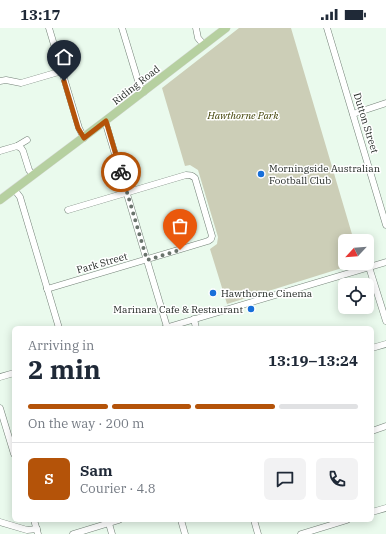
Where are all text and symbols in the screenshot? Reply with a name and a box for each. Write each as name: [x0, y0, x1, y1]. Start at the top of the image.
text: 13:17: [20, 5, 61, 24]
pin: [47, 40, 81, 81]
icon: home: [53, 46, 75, 68]
street label: Riding Road: [109, 62, 163, 108]
street label: Dutton Street: [351, 91, 382, 155]
park label: Hawthorne Park: [206, 109, 279, 122]
courier: [101, 152, 141, 192]
icon: bike: [110, 161, 132, 183]
place label: Morningside Australian Football Club: [269, 162, 381, 187]
marker: Morningside Australian Football Club: [256, 169, 266, 179]
pin: [163, 209, 197, 250]
icon: bag: [169, 215, 191, 237]
north arrow: [338, 234, 374, 270]
map controls: [338, 234, 374, 314]
street label: Park Street: [75, 249, 129, 276]
button: locate: [338, 278, 374, 314]
place label: Hawthorne Cinema: [221, 287, 313, 300]
marker: Hawthorne Cinema: [208, 288, 218, 298]
place label: Marinara Cafe & Restaurant: [113, 303, 243, 316]
marker: Marinara Cafe & Restaurant: [246, 304, 256, 314]
text: Arriving in: [28, 337, 94, 354]
text: 13:19–13:24: [268, 351, 358, 370]
text: 2 min: [28, 352, 101, 386]
text: On the way · 200 m: [28, 415, 144, 432]
button: chat: [264, 458, 306, 500]
button: phone: [316, 458, 358, 500]
text: Sam: [80, 461, 113, 480]
text: S: [44, 469, 54, 488]
text: Courier · 4.8: [80, 480, 156, 497]

